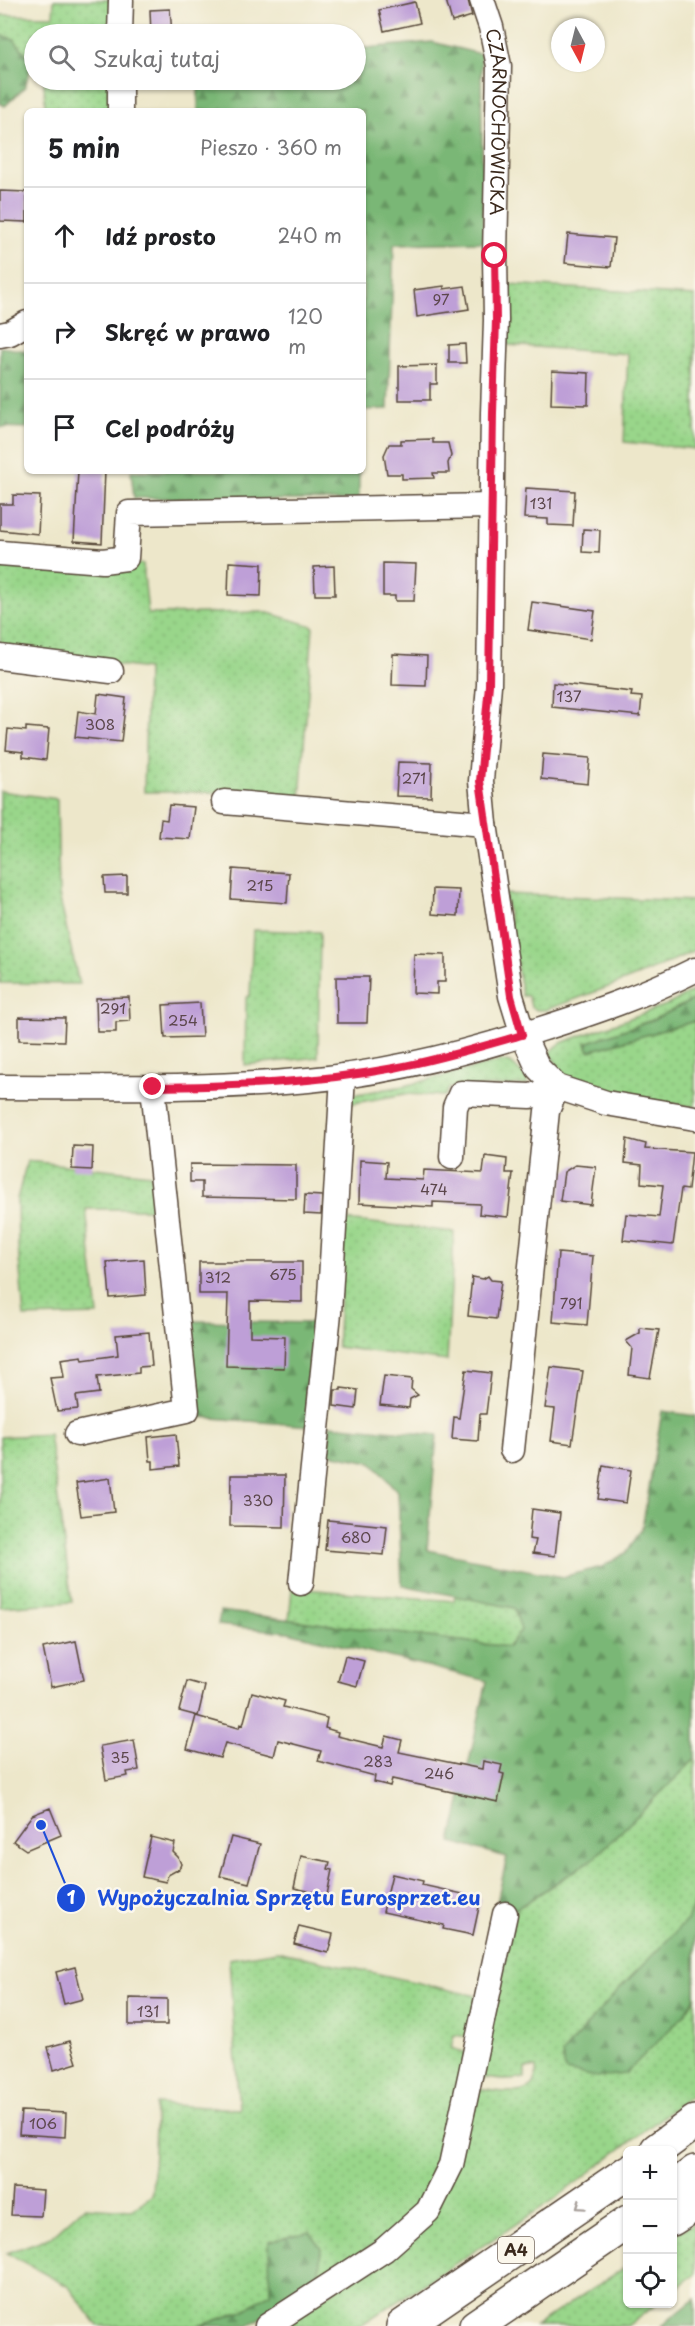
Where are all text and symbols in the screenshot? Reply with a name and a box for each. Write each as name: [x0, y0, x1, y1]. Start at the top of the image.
north arrow: [551, 18, 605, 72]
search box: [24, 24, 366, 90]
street label: CZARNOCHOWICKA: [480, 26, 514, 216]
icon: search: [45, 41, 78, 74]
text: Szukaj tutaj: [93, 41, 220, 74]
text: 5 min: [48, 128, 120, 167]
text: Pieszo · 360 m: [200, 132, 342, 162]
icon: ahead: [48, 219, 81, 252]
text: Idź prosto: [105, 219, 216, 252]
text: 240 m: [277, 220, 342, 250]
route start: [481, 242, 507, 268]
house number: 97: [432, 287, 450, 310]
text: 120 m: [288, 301, 323, 361]
icon: right: [48, 315, 81, 348]
text: Skręć w prawo: [105, 315, 270, 348]
icon: arrive: [48, 411, 81, 444]
text: Cel podróży: [105, 411, 235, 444]
house number: 131: [530, 491, 552, 514]
house number: 137: [557, 684, 582, 707]
house number: 308: [85, 712, 115, 735]
house number: 271: [402, 766, 426, 789]
house number: 215: [246, 873, 274, 896]
house number: 291: [100, 996, 126, 1019]
house number: 254: [168, 1008, 198, 1031]
route end: [139, 1073, 165, 1099]
house number: 474: [420, 1177, 448, 1200]
house number: 675: [269, 1262, 297, 1285]
house number: 312: [205, 1265, 231, 1288]
house number: 791: [560, 1291, 582, 1314]
house number: 330: [243, 1488, 273, 1511]
house number: 680: [341, 1525, 371, 1548]
house number: 35: [110, 1745, 130, 1768]
house number: 283: [363, 1749, 393, 1772]
house number: 246: [424, 1761, 454, 1784]
callout: Wypożyczalnia Sprzętu Eurosprzet.eu: [56, 1879, 493, 1917]
text: Wypożyczalnia Sprzętu Eurosprzet.eu: [97, 1882, 481, 1912]
text: 1: [67, 1883, 76, 1910]
house number: 131: [137, 1999, 159, 2022]
house number: 106: [29, 2111, 57, 2134]
map controls: [623, 2146, 677, 2308]
button: +: [623, 2146, 677, 2200]
one-way arrow: [575, 2199, 586, 2210]
button: −: [623, 2200, 677, 2254]
road number: A4: [498, 2237, 534, 2263]
button: locate: [623, 2254, 677, 2308]

